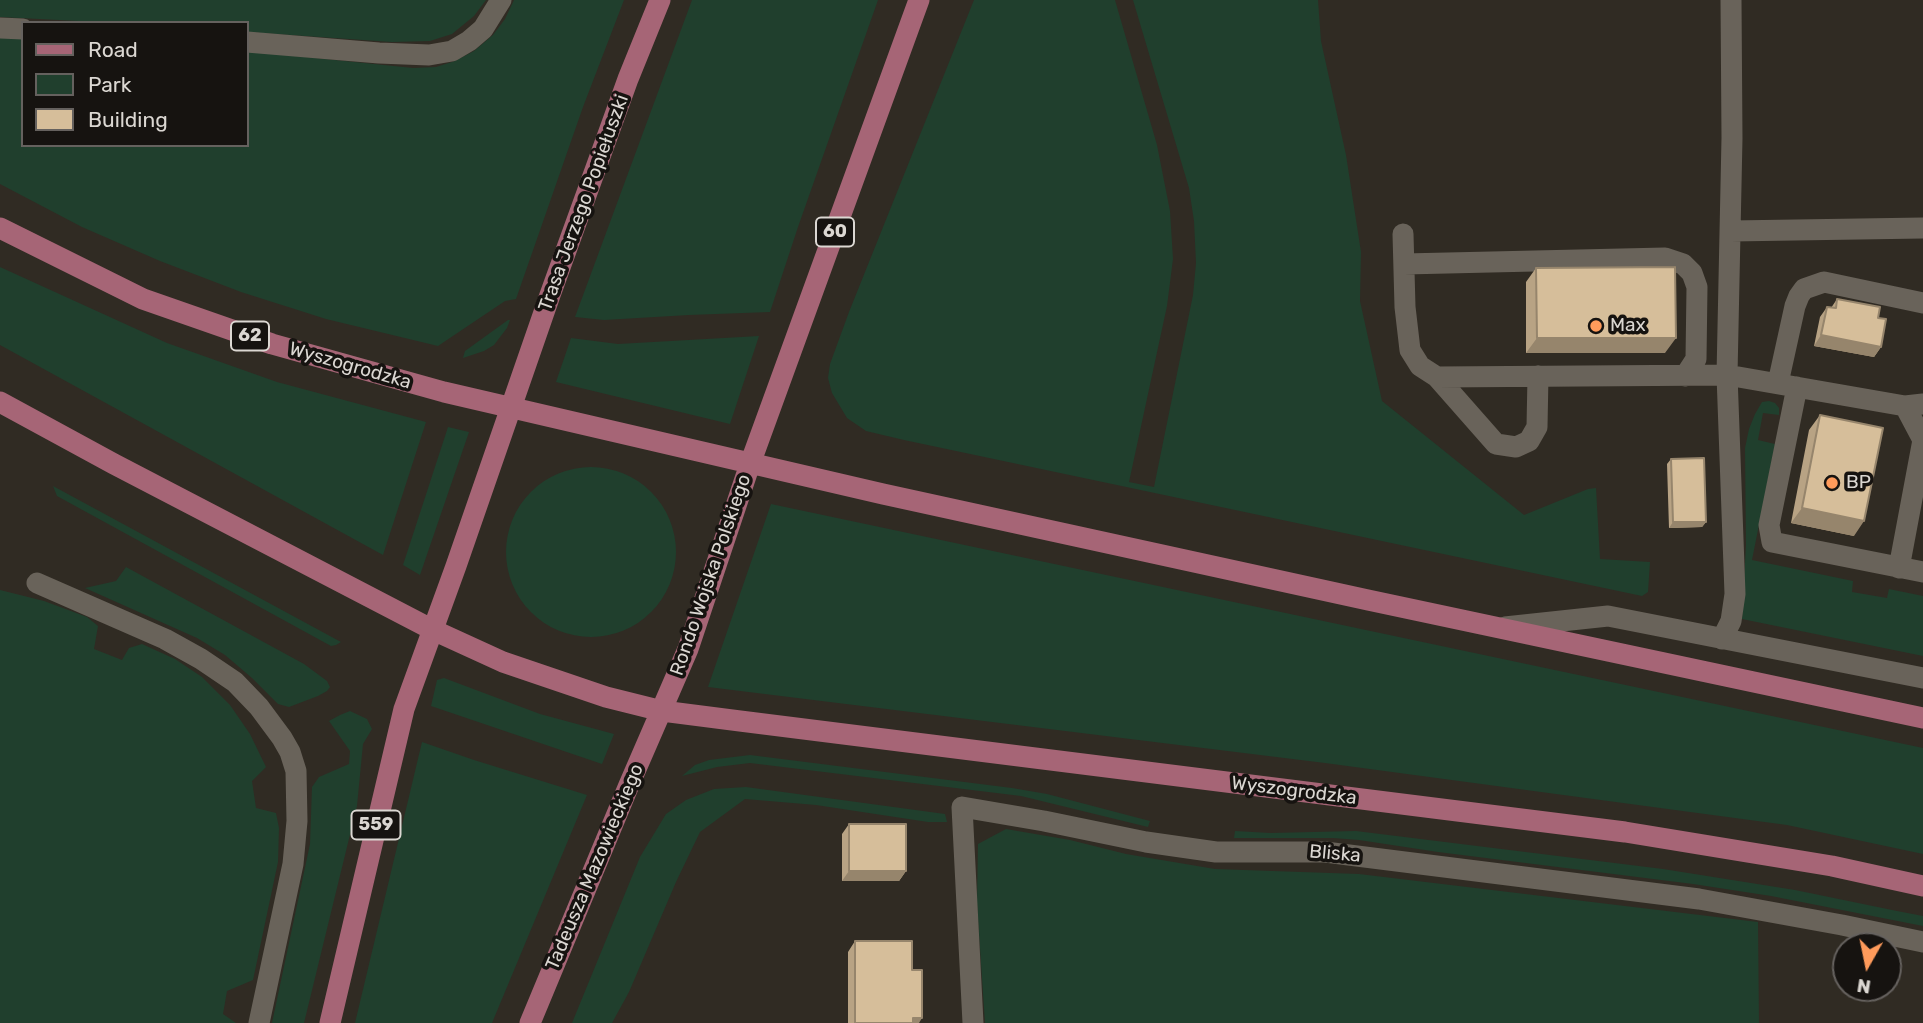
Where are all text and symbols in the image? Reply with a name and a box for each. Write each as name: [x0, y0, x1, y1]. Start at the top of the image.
legend: [21, 21, 248, 147]
text: Road: [88, 37, 138, 62]
text: Park: [88, 72, 132, 97]
street label: Trasa Jerzego Popiełuszki: [534, 92, 634, 314]
text: Building: [88, 107, 168, 132]
road number: 60: [816, 218, 854, 246]
place label: Max: [1610, 315, 1646, 337]
marker: Max: [1588, 318, 1604, 334]
road number: 62: [231, 322, 269, 350]
street label: Wyszogrodzka: [286, 338, 414, 394]
street label: Rondo Wojska Polskiego: [666, 471, 756, 679]
place label: BP: [1846, 472, 1871, 494]
marker: BP: [1824, 475, 1840, 491]
street label: Tadeusza Mazowieckiego: [541, 761, 649, 973]
street label: Wyszogrodzka: [1230, 772, 1358, 810]
road number: 559: [352, 810, 400, 840]
street label: Bliska: [1308, 840, 1362, 868]
north arrow: [1832, 932, 1902, 1002]
text: N: [1855, 974, 1873, 999]

